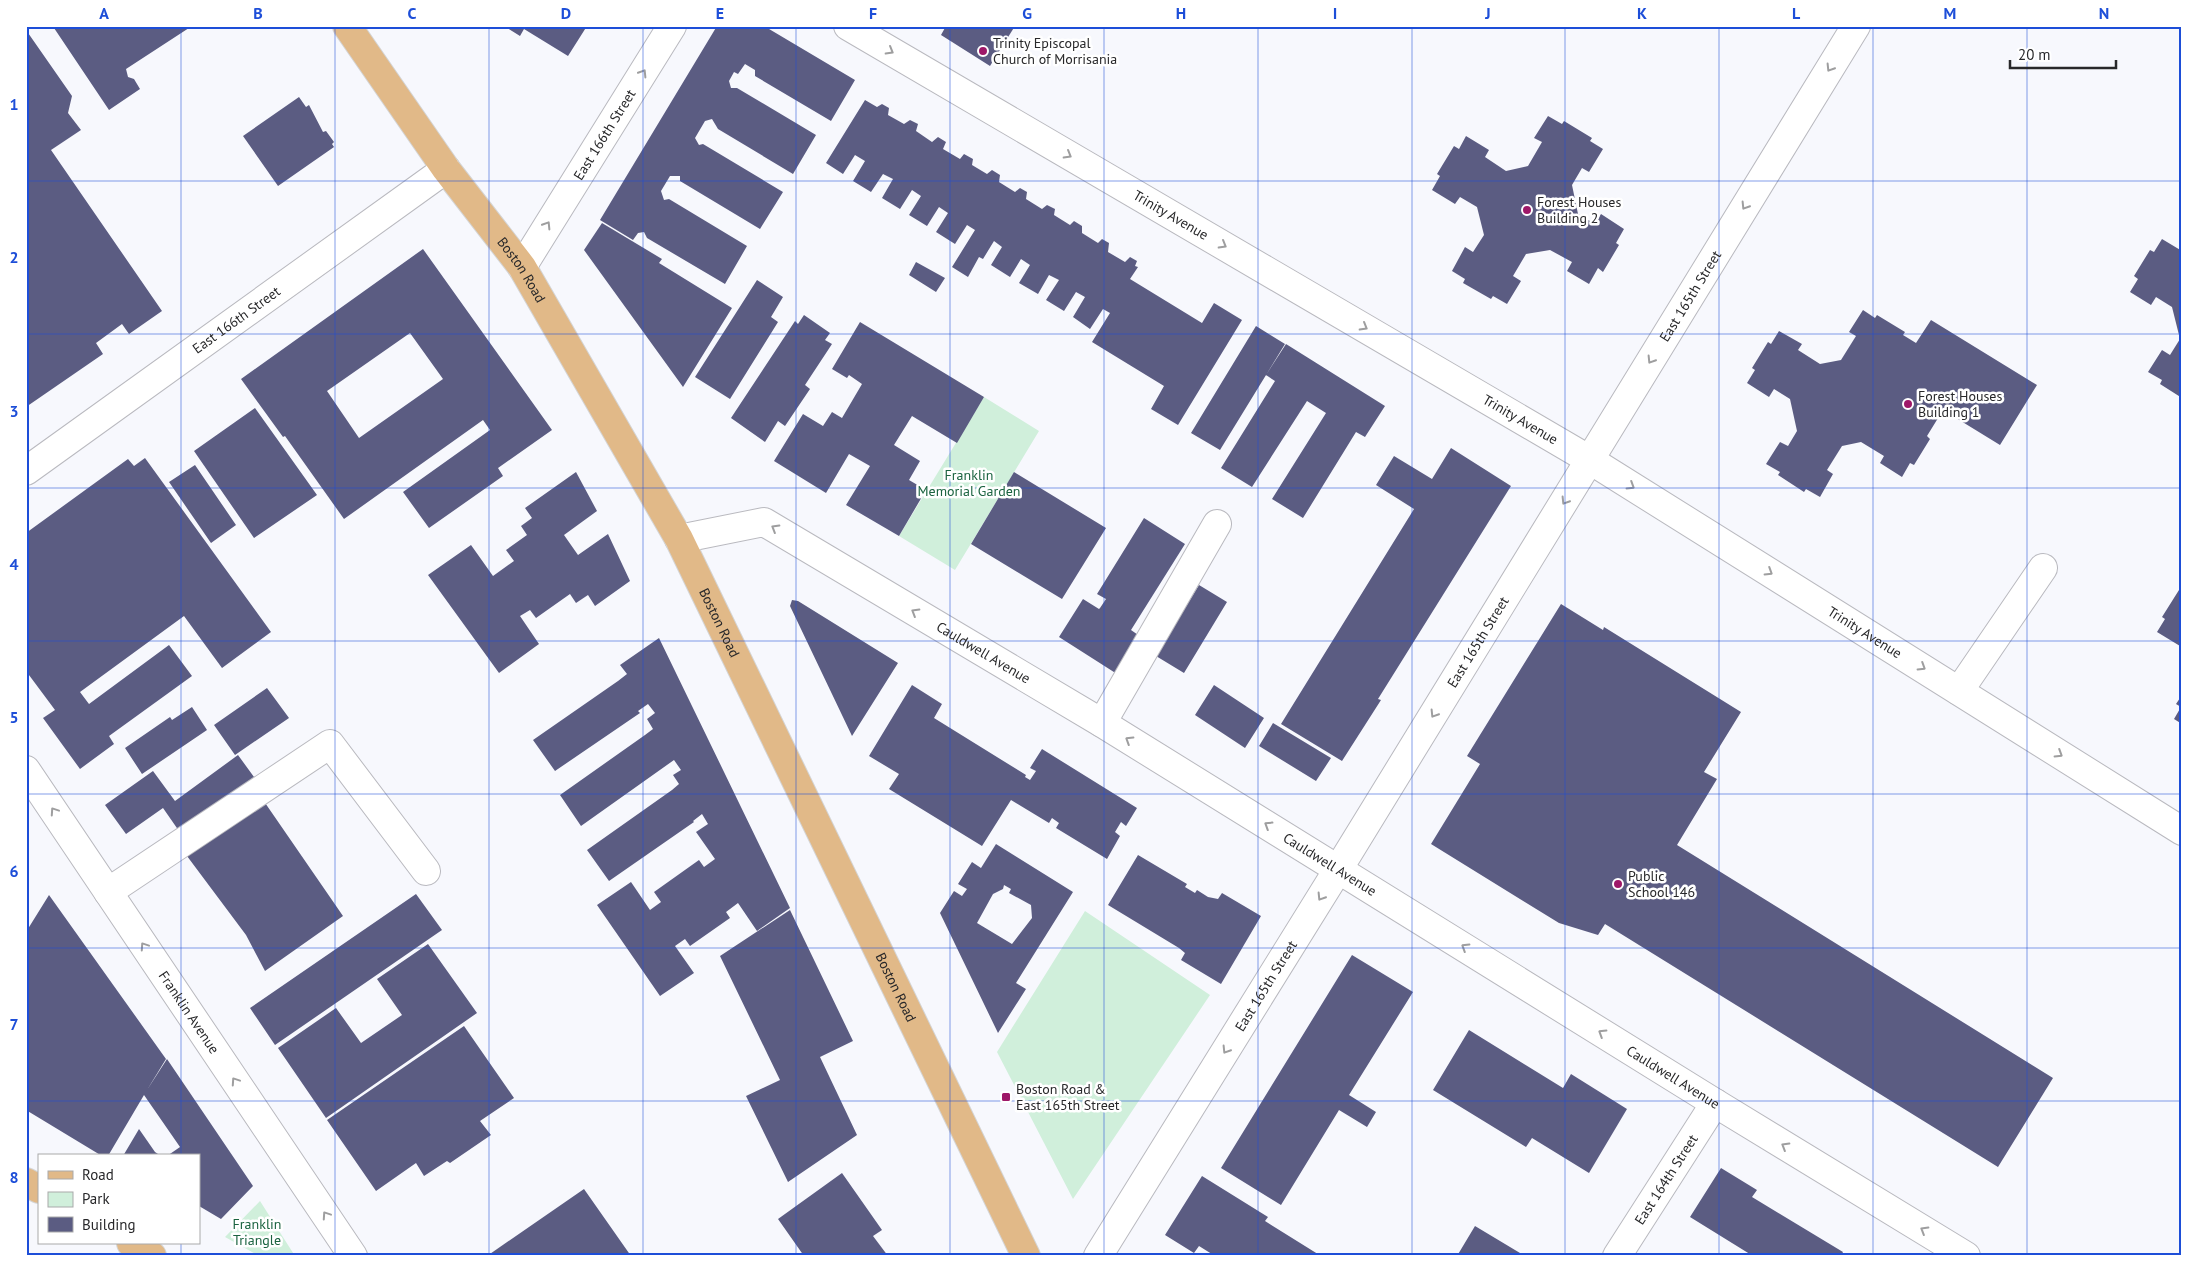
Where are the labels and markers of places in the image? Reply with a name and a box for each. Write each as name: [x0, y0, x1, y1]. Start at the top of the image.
place label: Trinity Episcopal Church of Morrisania: [993, 34, 1117, 68]
marker: Trinity Episcopal Church of Morrisania: [977, 45, 989, 57]
place label: Forest Houses Building 2: [1537, 193, 1621, 227]
marker: Forest Houses Building 2: [1521, 204, 1533, 216]
place label: Forest Houses Building 1: [1918, 387, 2002, 421]
marker: Forest Houses Building 1: [1902, 398, 1914, 410]
place label: Public School 146: [1628, 867, 1695, 901]
marker: Public School 146: [1612, 878, 1624, 890]
place label: Boston Road & East 165th Street: [1016, 1080, 1120, 1114]
marker: Boston Road & East 165th Street: [1000, 1091, 1012, 1103]

